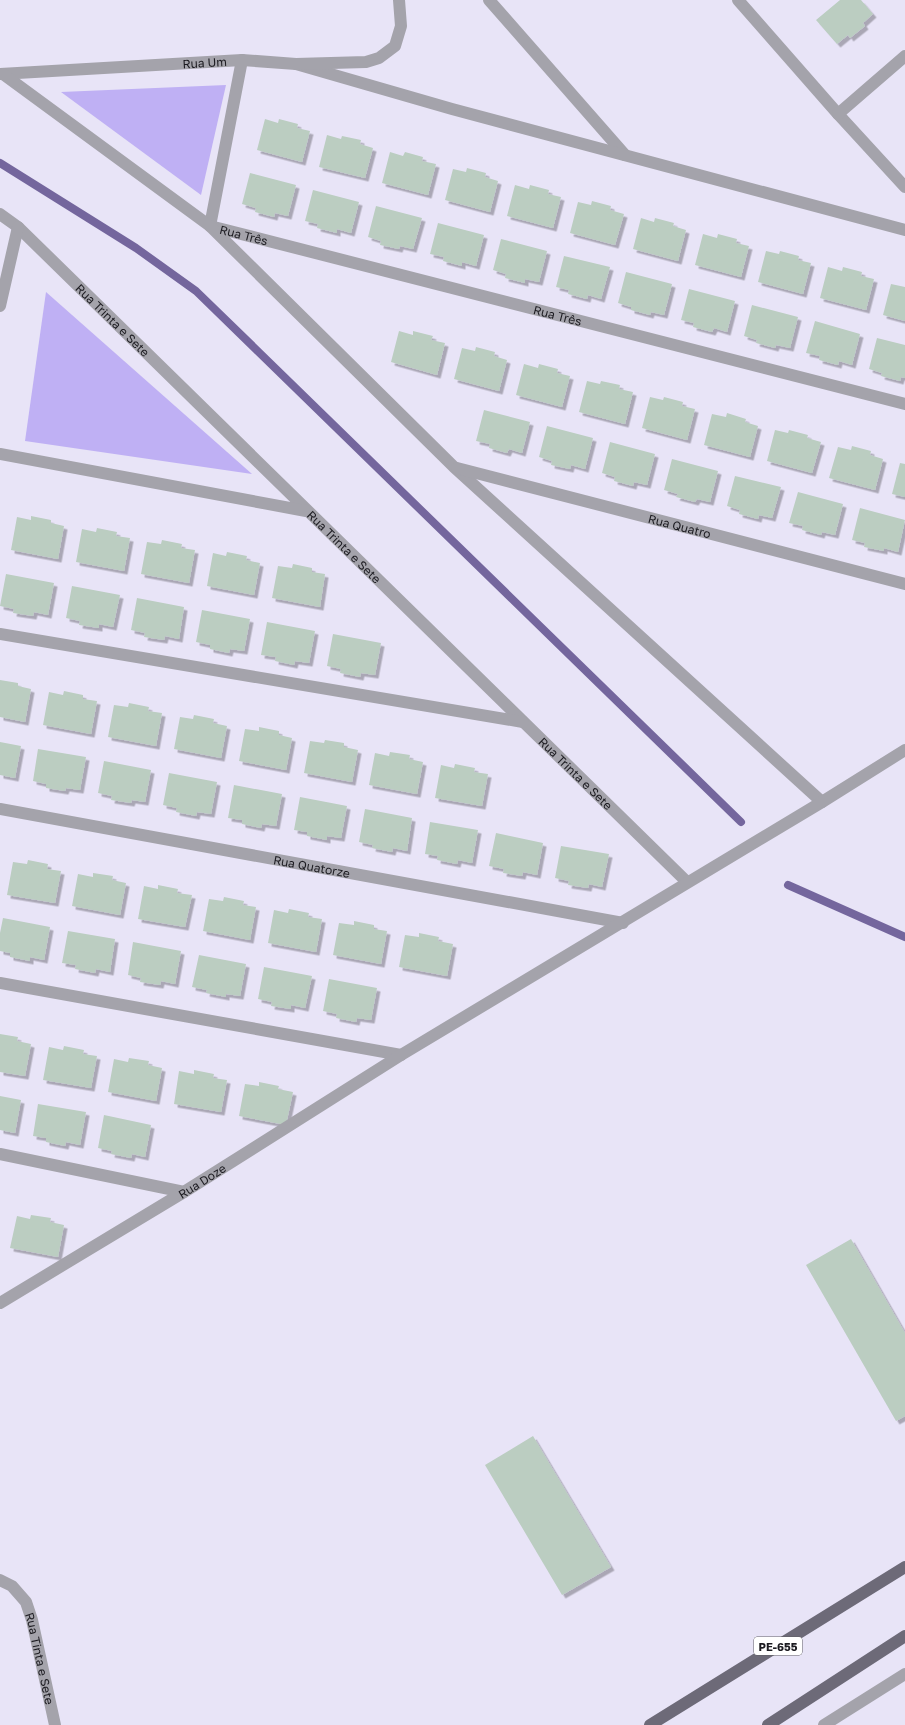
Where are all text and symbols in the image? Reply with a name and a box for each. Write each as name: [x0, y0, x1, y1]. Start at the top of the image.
street label: Rua Um: [182, 53, 227, 71]
street label: Rua Três: [218, 221, 270, 248]
street label: Rua Trinta e Sete: [73, 280, 153, 359]
street label: Rua Três: [532, 302, 583, 328]
street label: Rua Trinta e Sete: [304, 507, 385, 586]
street label: Rua Quatro: [647, 510, 713, 541]
street label: Rua Trinta e Sete: [536, 734, 616, 813]
street label: Rua Quatorze: [272, 852, 351, 880]
street label: Rua Doze: [175, 1160, 229, 1201]
street label: Rua Tinta e Sete: [22, 1610, 58, 1706]
road number: PE-655: [754, 1637, 802, 1655]

